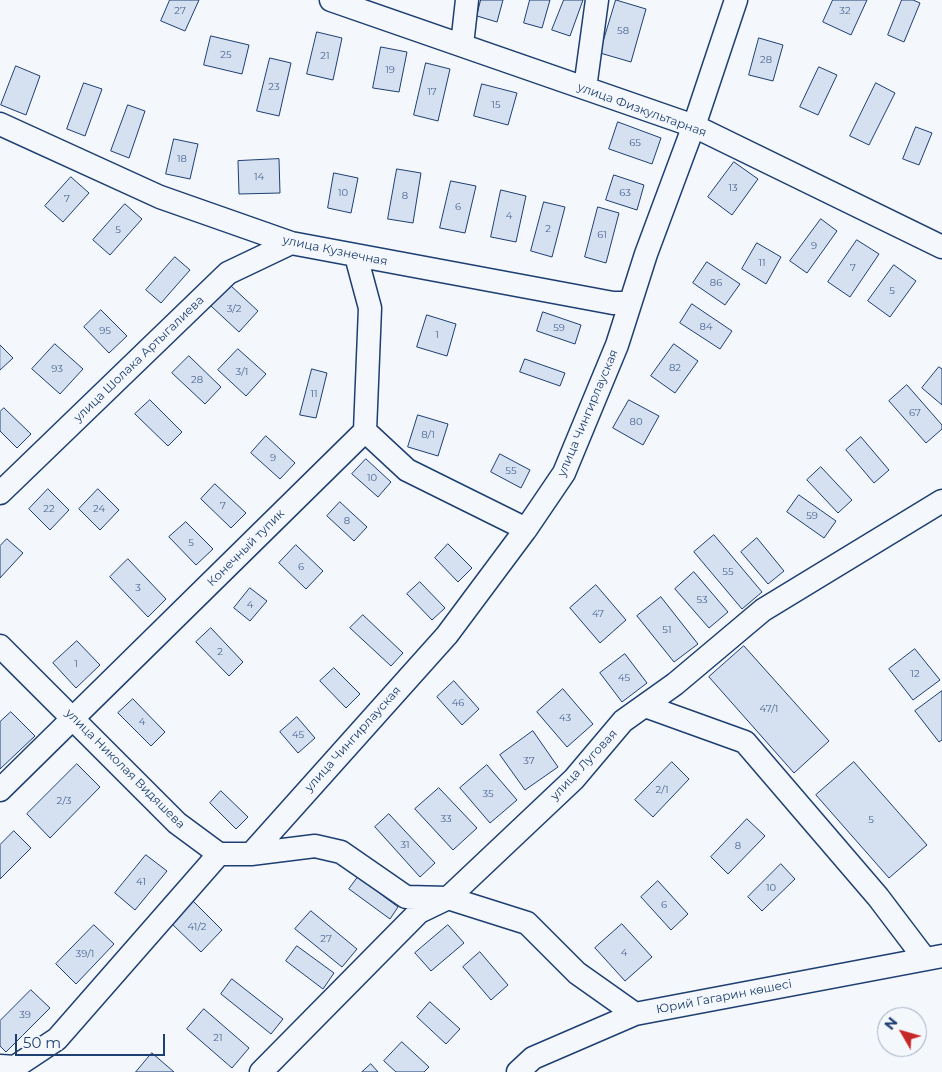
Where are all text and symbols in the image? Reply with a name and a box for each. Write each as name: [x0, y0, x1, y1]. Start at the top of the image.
house number: 27: [174, 5, 186, 17]
house number: 32: [839, 5, 851, 17]
house number: 58: [617, 25, 629, 37]
house number: 25: [220, 49, 232, 61]
house number: 21: [320, 50, 330, 62]
house number: 28: [760, 54, 772, 66]
house number: 19: [385, 64, 395, 76]
street label: улица Физкультарная: [575, 80, 709, 140]
house number: 23: [268, 81, 280, 93]
house number: 17: [427, 86, 437, 98]
house number: 15: [491, 99, 501, 111]
house number: 65: [629, 137, 641, 149]
house number: 18: [177, 153, 187, 165]
house number: 14: [254, 171, 264, 183]
house number: 13: [728, 182, 738, 194]
house number: 10: [338, 187, 348, 199]
house number: 63: [619, 187, 631, 199]
house number: 8: [402, 190, 408, 202]
house number: 7: [64, 193, 70, 205]
house number: 6: [455, 201, 461, 213]
house number: 4: [506, 210, 512, 222]
house number: 2: [545, 223, 551, 235]
house number: 5: [115, 224, 121, 236]
house number: 61: [597, 229, 607, 241]
street label: улица Кузнечная: [281, 233, 389, 269]
house number: 9: [811, 240, 817, 252]
house number: 11: [758, 257, 766, 269]
house number: 7: [850, 262, 856, 274]
house number: 86: [710, 277, 722, 289]
house number: 5: [889, 285, 895, 297]
street label: улица Шолака Артыгалиева: [71, 293, 207, 425]
house number: 3/2: [227, 303, 241, 315]
house number: 84: [700, 321, 712, 333]
house number: 59: [553, 322, 565, 334]
house number: 95: [99, 325, 111, 337]
house number: 1: [435, 329, 439, 341]
street label: улица Чингирлауская: [555, 347, 621, 479]
house number: 82: [669, 362, 681, 374]
house number: 93: [51, 363, 63, 375]
house number: 3/1: [236, 366, 248, 378]
house number: 28: [191, 374, 203, 386]
house number: 11: [310, 388, 318, 400]
house number: 67: [909, 407, 921, 419]
house number: 80: [630, 416, 642, 428]
house number: 8/1: [421, 429, 435, 441]
house number: 9: [270, 452, 276, 464]
house number: 55: [505, 465, 517, 477]
house number: 10: [367, 472, 377, 484]
house number: 7: [220, 500, 226, 512]
house number: 22: [43, 503, 55, 515]
house number: 24: [93, 503, 105, 515]
street label: Конечный тупик: [204, 506, 288, 590]
house number: 59: [806, 510, 818, 522]
house number: 8: [344, 515, 350, 527]
house number: 5: [188, 537, 194, 549]
house number: 6: [298, 561, 304, 573]
house number: 55: [722, 566, 734, 578]
house number: 3: [135, 582, 141, 594]
house number: 53: [696, 594, 708, 606]
house number: 4: [247, 599, 253, 611]
house number: 47: [592, 608, 604, 620]
house number: 51: [662, 624, 672, 636]
house number: 2: [217, 646, 223, 658]
house number: 1: [74, 658, 78, 670]
house number: 12: [910, 668, 920, 680]
house number: 45: [618, 672, 630, 684]
street label: улица Чингирлауская: [302, 683, 404, 795]
house number: 46: [452, 697, 464, 709]
house number: 47/1: [760, 703, 778, 715]
street label: улица Николая Видяшева: [62, 706, 188, 832]
house number: 43: [559, 712, 571, 724]
house number: 4: [139, 716, 145, 728]
street label: улица Луговая: [548, 727, 620, 803]
house number: 45: [292, 729, 304, 741]
house number: 37: [523, 755, 535, 767]
house number: 2/1: [655, 784, 669, 796]
house number: 35: [482, 788, 494, 800]
house number: 2/3: [57, 795, 71, 807]
house number: 33: [440, 813, 452, 825]
house number: 5: [868, 814, 874, 826]
house number: 31: [400, 839, 410, 851]
house number: 8: [735, 840, 741, 852]
house number: 41: [136, 876, 146, 888]
house number: 10: [766, 882, 776, 894]
house number: 6: [661, 899, 667, 911]
house number: 41/2: [188, 921, 206, 933]
house number: 27: [320, 933, 332, 945]
house number: 4: [621, 947, 627, 959]
house number: 39/1: [76, 948, 94, 960]
street label: Юрий Гагарин көшесі: [655, 977, 793, 1017]
north arrow: [877, 1007, 927, 1057]
house number: 39: [19, 1009, 31, 1021]
text: N: [880, 1013, 902, 1033]
scale bar: [18, 1024, 168, 1056]
house number: 21: [213, 1032, 223, 1044]
text: 50 m: [23, 1033, 61, 1052]

